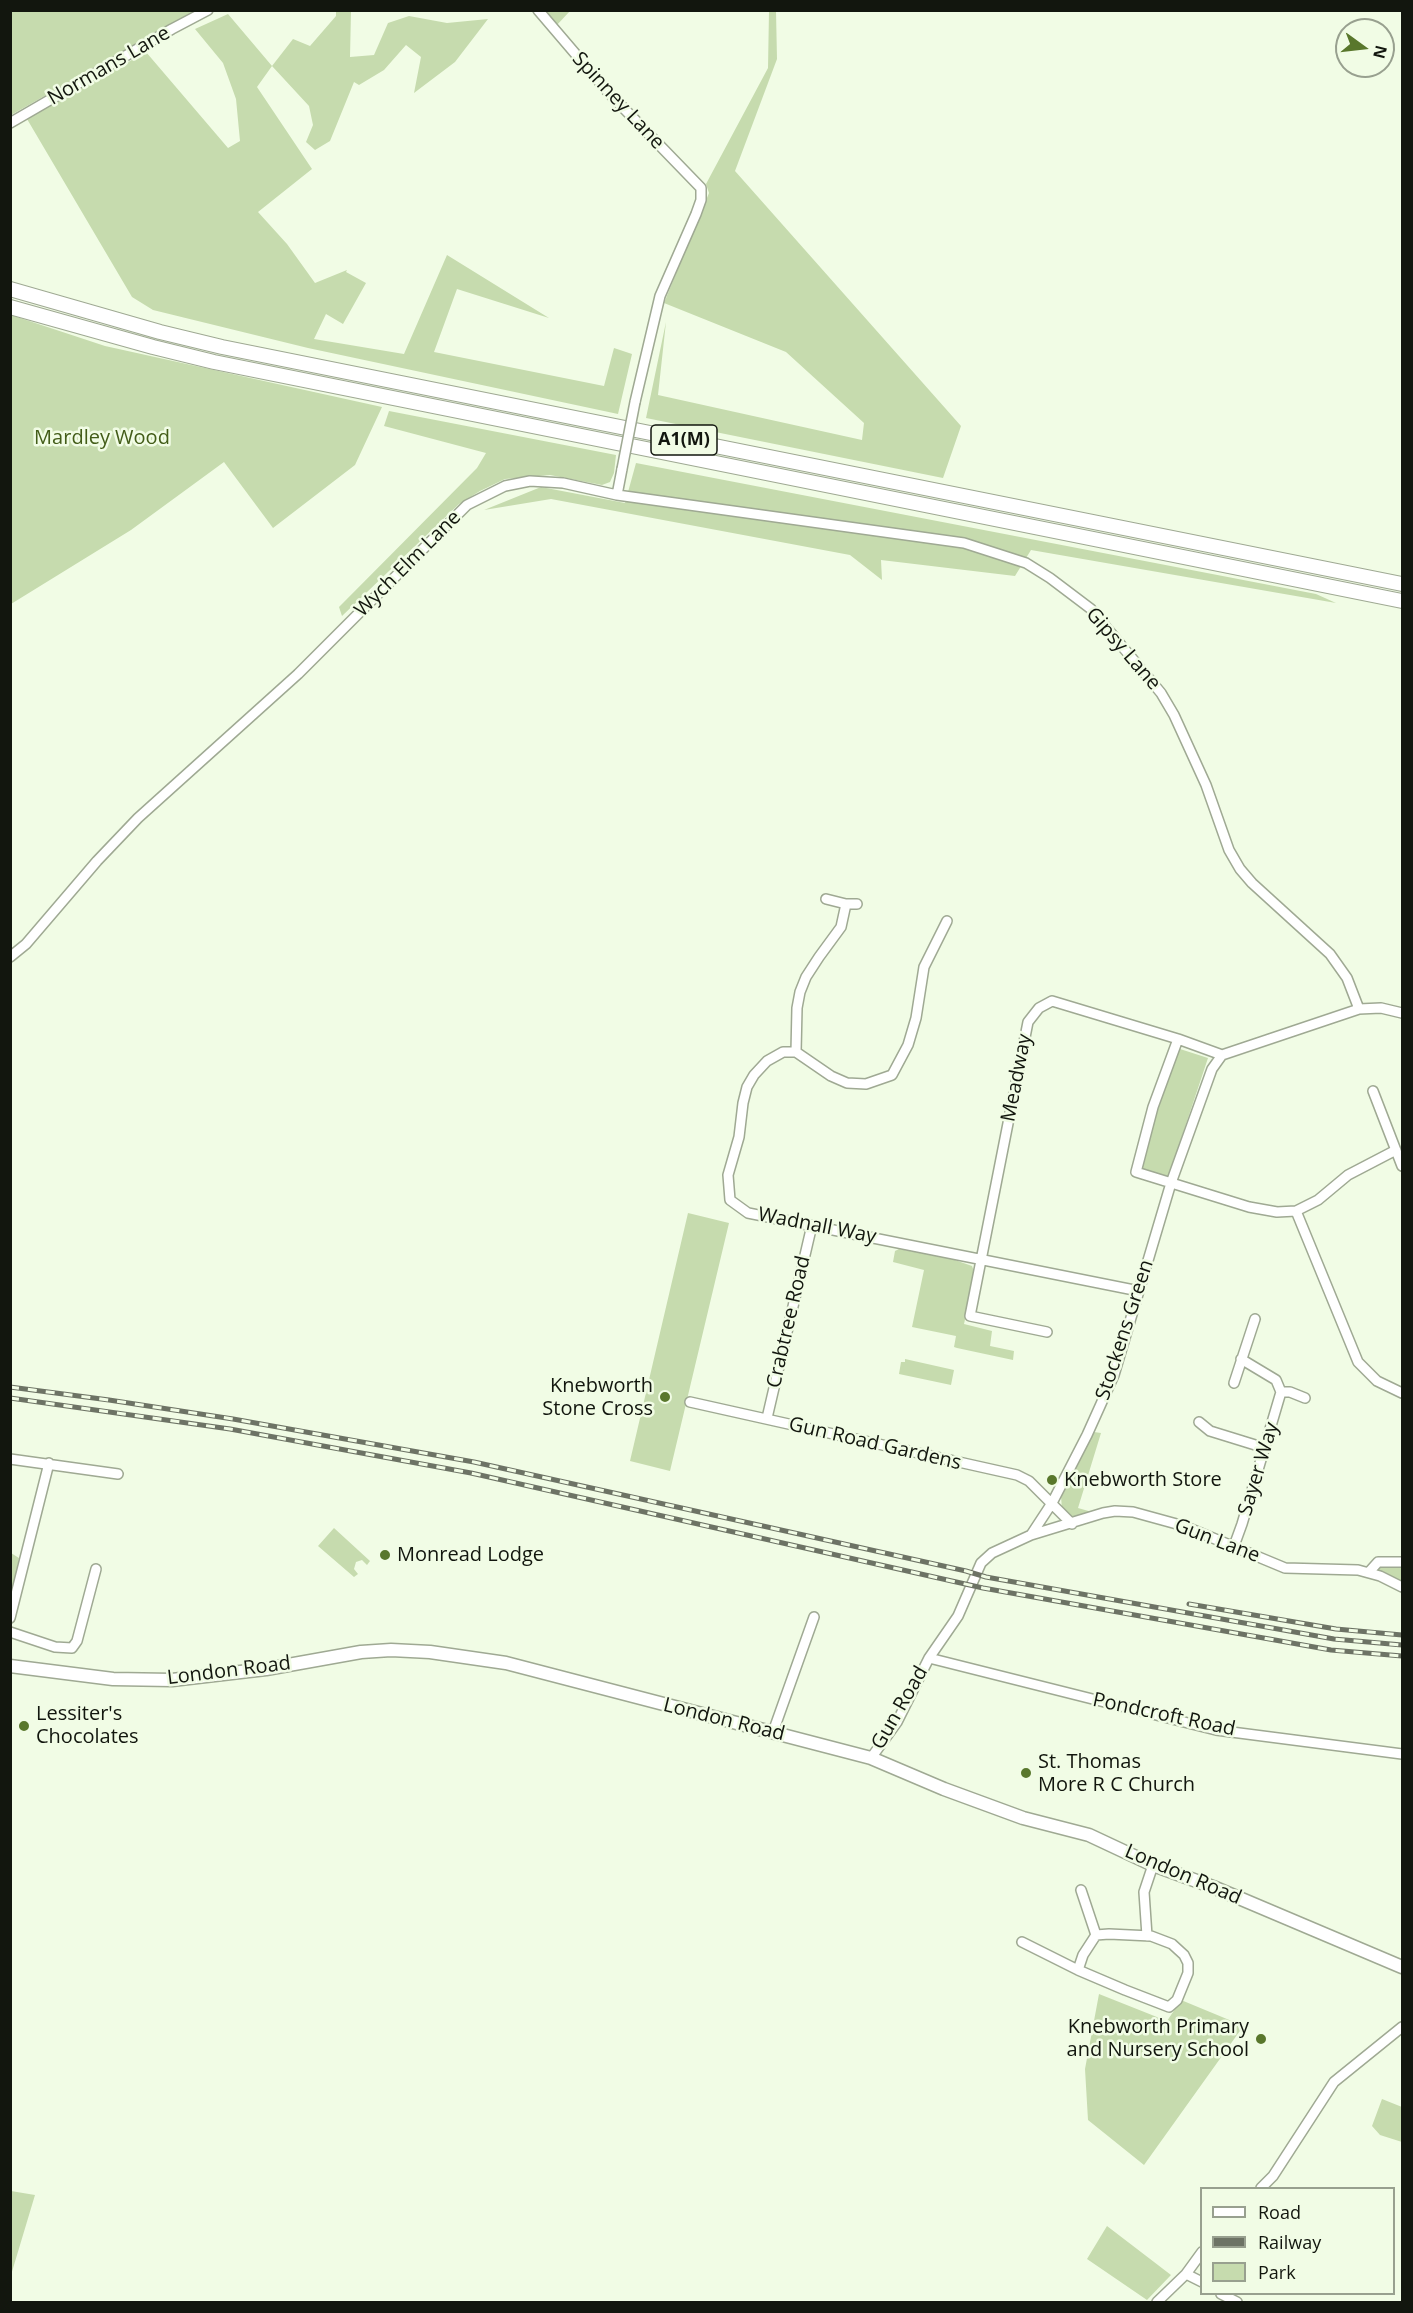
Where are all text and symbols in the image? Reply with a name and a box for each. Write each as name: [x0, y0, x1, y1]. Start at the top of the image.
north arrow: [1335, 18, 1395, 78]
street label: Normans Lane: [44, 21, 174, 111]
text: N: [1368, 43, 1393, 61]
street label: Spinney Lane: [567, 47, 669, 155]
road number: A1(M): [651, 425, 717, 455]
park label: Mardley Wood: [34, 426, 170, 450]
street label: Wych Elm Lane: [350, 506, 466, 622]
street label: Gipsy Lane: [1081, 603, 1165, 695]
street label: Meadway: [997, 1032, 1037, 1124]
street label: Wadnall Way: [756, 1203, 878, 1249]
street label: Crabtree Road: [762, 1254, 816, 1390]
street label: Stockens Green: [1091, 1257, 1159, 1403]
place label: Knebworth Stone Cross: [542, 1374, 653, 1421]
marker: Knebworth Stone Cross: [658, 1390, 672, 1404]
street label: Gun Road Gardens: [786, 1412, 964, 1476]
street label: Sayer Way: [1233, 1419, 1285, 1519]
place label: Knebworth Store: [1064, 1468, 1222, 1492]
marker: Knebworth Store: [1045, 1473, 1059, 1487]
street label: Gun Lane: [1171, 1514, 1263, 1568]
place label: Monread Lodge: [397, 1543, 544, 1567]
marker: Monread Lodge: [378, 1548, 392, 1562]
street label: London Road: [166, 1652, 292, 1690]
street label: Gun Road: [867, 1662, 933, 1754]
street label: Pondcroft Road: [1091, 1688, 1237, 1742]
street label: London Road: [661, 1693, 787, 1747]
place label: Lessiter's Chocolates: [36, 1702, 139, 1749]
marker: Lessiter's Chocolates: [17, 1719, 31, 1733]
place label: St. Thomas More R C Church: [1038, 1750, 1195, 1797]
marker: St. Thomas More R C Church: [1019, 1766, 1033, 1780]
street label: London Road: [1121, 1840, 1245, 1910]
place label: Knebworth Primary and Nursery School: [1067, 2015, 1249, 2062]
marker: Knebworth Primary and Nursery School: [1254, 2032, 1268, 2046]
legend: [1200, 2187, 1395, 2295]
text: Road: [1258, 2200, 1301, 2224]
text: Railway: [1258, 2230, 1321, 2254]
text: Park: [1258, 2260, 1296, 2284]

